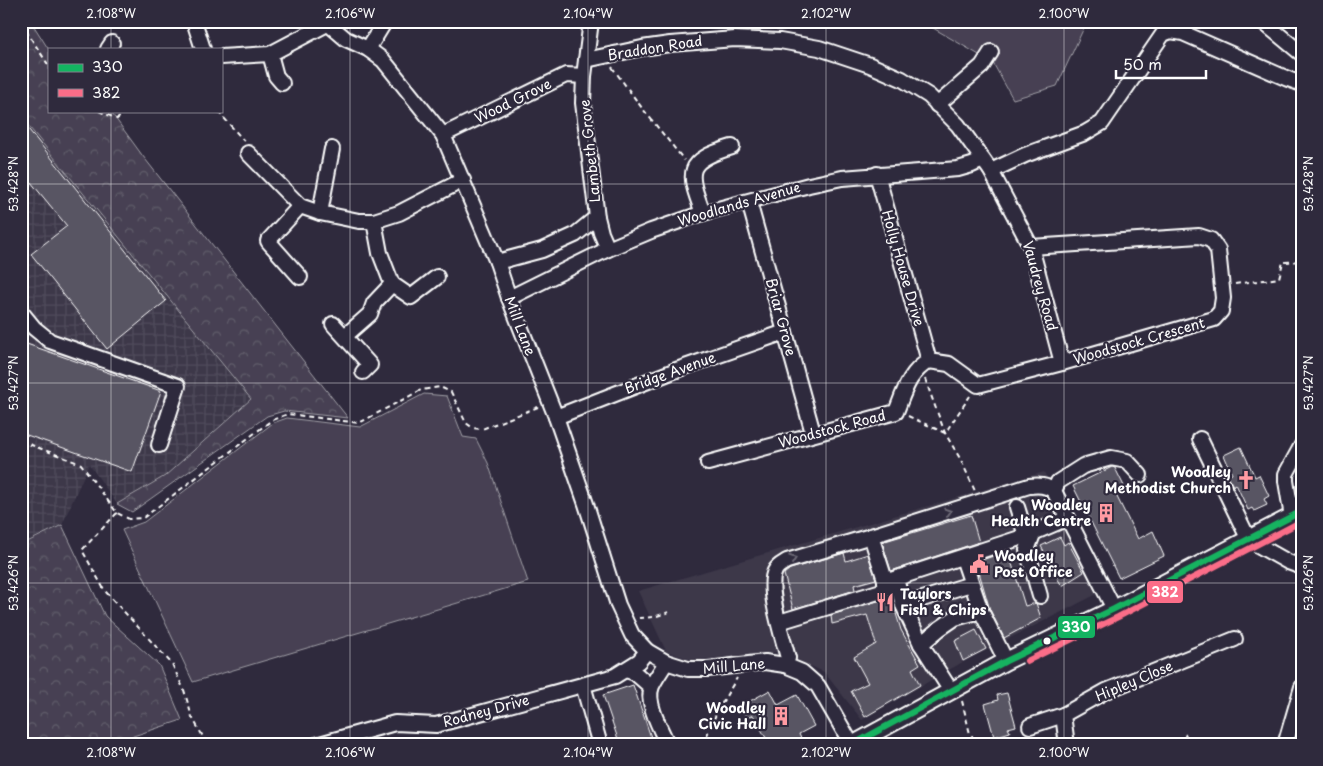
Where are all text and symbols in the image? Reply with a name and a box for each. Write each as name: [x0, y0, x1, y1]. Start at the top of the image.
text: 2.108°W: [86, 4, 136, 22]
text: 2.106°W: [325, 4, 376, 22]
text: 2.104°W: [563, 4, 614, 22]
text: 2.102°W: [801, 4, 852, 22]
text: 2.100°W: [1039, 4, 1090, 22]
street label: Braddon Road: [606, 30, 704, 65]
legend: [48, 48, 222, 112]
scale bar: [1116, 48, 1206, 80]
text: 50 m: [1123, 52, 1162, 75]
text: 330: [92, 54, 123, 77]
street label: Wood Grove: [471, 73, 555, 128]
text: 382: [92, 80, 121, 103]
street label: Lambeth Grove: [574, 99, 605, 203]
text: 53.428°N: [4, 156, 22, 212]
text: 53.428°N: [1299, 156, 1317, 212]
street label: Woodlands Avenue: [675, 176, 803, 231]
street label: Holly House Drive: [877, 207, 930, 328]
street label: Vaudrey Road: [1018, 238, 1063, 333]
street label: Briar Grove: [761, 276, 802, 358]
street label: Mill Lane: [499, 293, 542, 359]
street label: Woodstock Crescent: [1071, 312, 1207, 369]
street label: Bridge Avenue: [621, 346, 719, 399]
text: 53.427°N: [4, 355, 22, 411]
text: 53.427°N: [1299, 355, 1317, 411]
street label: Woodstock Road: [776, 404, 888, 453]
place label: Woodley Methodist Church: [1105, 461, 1231, 498]
church icon: Woodley Methodist Church: [1235, 469, 1257, 491]
place label: Woodley Health Centre: [991, 494, 1091, 531]
building icon: Woodley Health Centre: [1095, 502, 1117, 524]
one-way arrow: [943, 508, 952, 518]
place label: Woodley Post Office: [994, 545, 1073, 582]
public building icon: Woodley Post Office: [968, 553, 990, 575]
text: 53.426°N: [4, 555, 22, 611]
one-way arrow: [788, 555, 796, 565]
text: 53.426°N: [1299, 555, 1317, 611]
line badge: 382: [1146, 580, 1184, 604]
text: 382: [1152, 581, 1178, 602]
place label: Taylors Fish & Chips: [900, 583, 987, 620]
restaurant icon: Taylors Fish & Chips: [874, 591, 896, 613]
line badge: 330: [1057, 615, 1096, 639]
text: 330: [1062, 616, 1090, 637]
unlabelled marker: [1042, 636, 1052, 646]
street label: Mill Lane: [702, 652, 766, 679]
street label: Hipley Close: [1092, 655, 1176, 706]
street label: Rodney Drive: [440, 689, 531, 732]
place label: Woodley Civic Hall: [698, 697, 766, 734]
building icon: Woodley Civic Hall: [770, 705, 792, 727]
text: 2.108°W: [86, 743, 136, 761]
text: 2.106°W: [325, 743, 376, 761]
text: 2.104°W: [563, 743, 614, 761]
text: 2.102°W: [801, 743, 852, 761]
text: 2.100°W: [1039, 743, 1090, 761]

